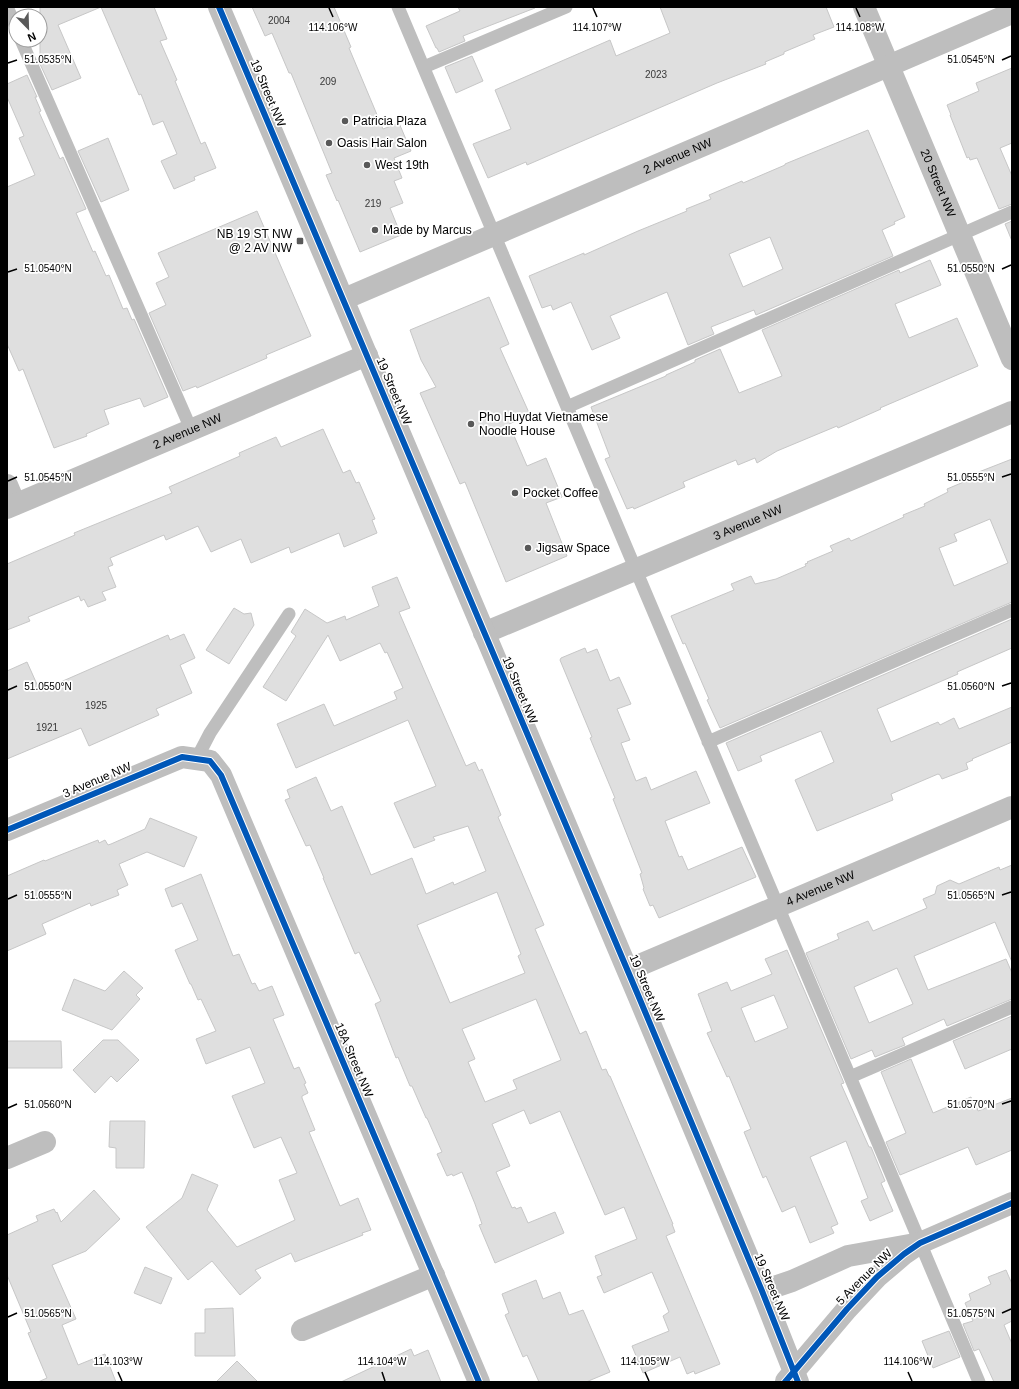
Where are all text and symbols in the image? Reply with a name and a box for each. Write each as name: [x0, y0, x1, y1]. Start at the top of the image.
north arrow: [8, 8, 48, 48]
house number: 2004: [268, 15, 291, 26]
text: 114.106°W: [309, 22, 358, 33]
text: 114.107°W: [573, 22, 622, 33]
text: 114.108°W: [836, 22, 885, 33]
text: N: [26, 30, 38, 44]
text: 51.0535°N: [24, 54, 72, 65]
text: 51.0545°N: [947, 54, 995, 65]
street label: 19 Street NW: [247, 57, 289, 130]
house number: 2023: [645, 69, 668, 80]
house number: 209: [320, 76, 337, 87]
place label: Patricia Plaza: [353, 114, 427, 128]
marker: Patricia Plaza: [340, 116, 350, 126]
street label: 2 Avenue NW: [641, 135, 715, 177]
place label: Oasis Hair Salon: [337, 136, 427, 150]
marker: Oasis Hair Salon: [324, 138, 334, 148]
street label: 20 Street NW: [918, 147, 959, 220]
place label: West 19th: [375, 158, 429, 172]
marker: West 19th: [362, 160, 372, 170]
house number: 219: [365, 198, 382, 209]
place label: Made by Marcus: [383, 223, 472, 237]
marker: Made by Marcus: [370, 225, 380, 235]
place label: NB 19 ST NW @ 2 AV NW: [217, 227, 293, 255]
marker: NB 19 ST NW @ 2 AV NW: [295, 236, 305, 246]
text: 51.0540°N: [24, 263, 72, 274]
text: 51.0550°N: [947, 263, 995, 274]
street label: 19 Street NW: [373, 355, 415, 428]
street label: 2 Avenue NW: [151, 410, 224, 452]
place label: Pho Huydat Vietnamese Noodle House: [479, 410, 609, 438]
marker: Pho Huydat Vietnamese Noodle House: [466, 419, 476, 429]
text: 51.0545°N: [24, 472, 72, 483]
text: 51.0555°N: [947, 472, 995, 483]
place label: Pocket Coffee: [523, 486, 598, 500]
marker: Pocket Coffee: [510, 488, 520, 498]
street label: 3 Avenue NW: [711, 502, 785, 543]
place label: Jigsaw Space: [536, 541, 610, 555]
marker: Jigsaw Space: [523, 543, 533, 553]
street label: 19 Street NW: [499, 654, 541, 727]
text: 51.0550°N: [24, 681, 72, 692]
text: 51.0560°N: [947, 681, 995, 692]
house number: 1925: [85, 700, 108, 711]
house number: 1921: [36, 722, 59, 733]
street label: 3 Avenue NW: [61, 759, 134, 801]
street label: 4 Avenue NW: [784, 867, 857, 909]
text: 51.0555°N: [24, 890, 72, 901]
text: 51.0565°N: [947, 890, 995, 901]
street label: 19 Street NW: [626, 952, 668, 1025]
street label: 18A Street NW: [332, 1021, 376, 1100]
text: 51.0560°N: [24, 1099, 72, 1110]
text: 51.0570°N: [947, 1099, 995, 1110]
street label: 5 Avenue NW: [833, 1246, 895, 1308]
street label: 19 Street NW: [751, 1251, 793, 1324]
text: 51.0565°N: [24, 1308, 72, 1319]
text: 51.0575°N: [947, 1308, 995, 1319]
text: 114.103°W: [94, 1356, 143, 1367]
text: 114.104°W: [358, 1356, 407, 1367]
text: 114.105°W: [621, 1356, 670, 1367]
text: 114.106°W: [884, 1356, 933, 1367]

